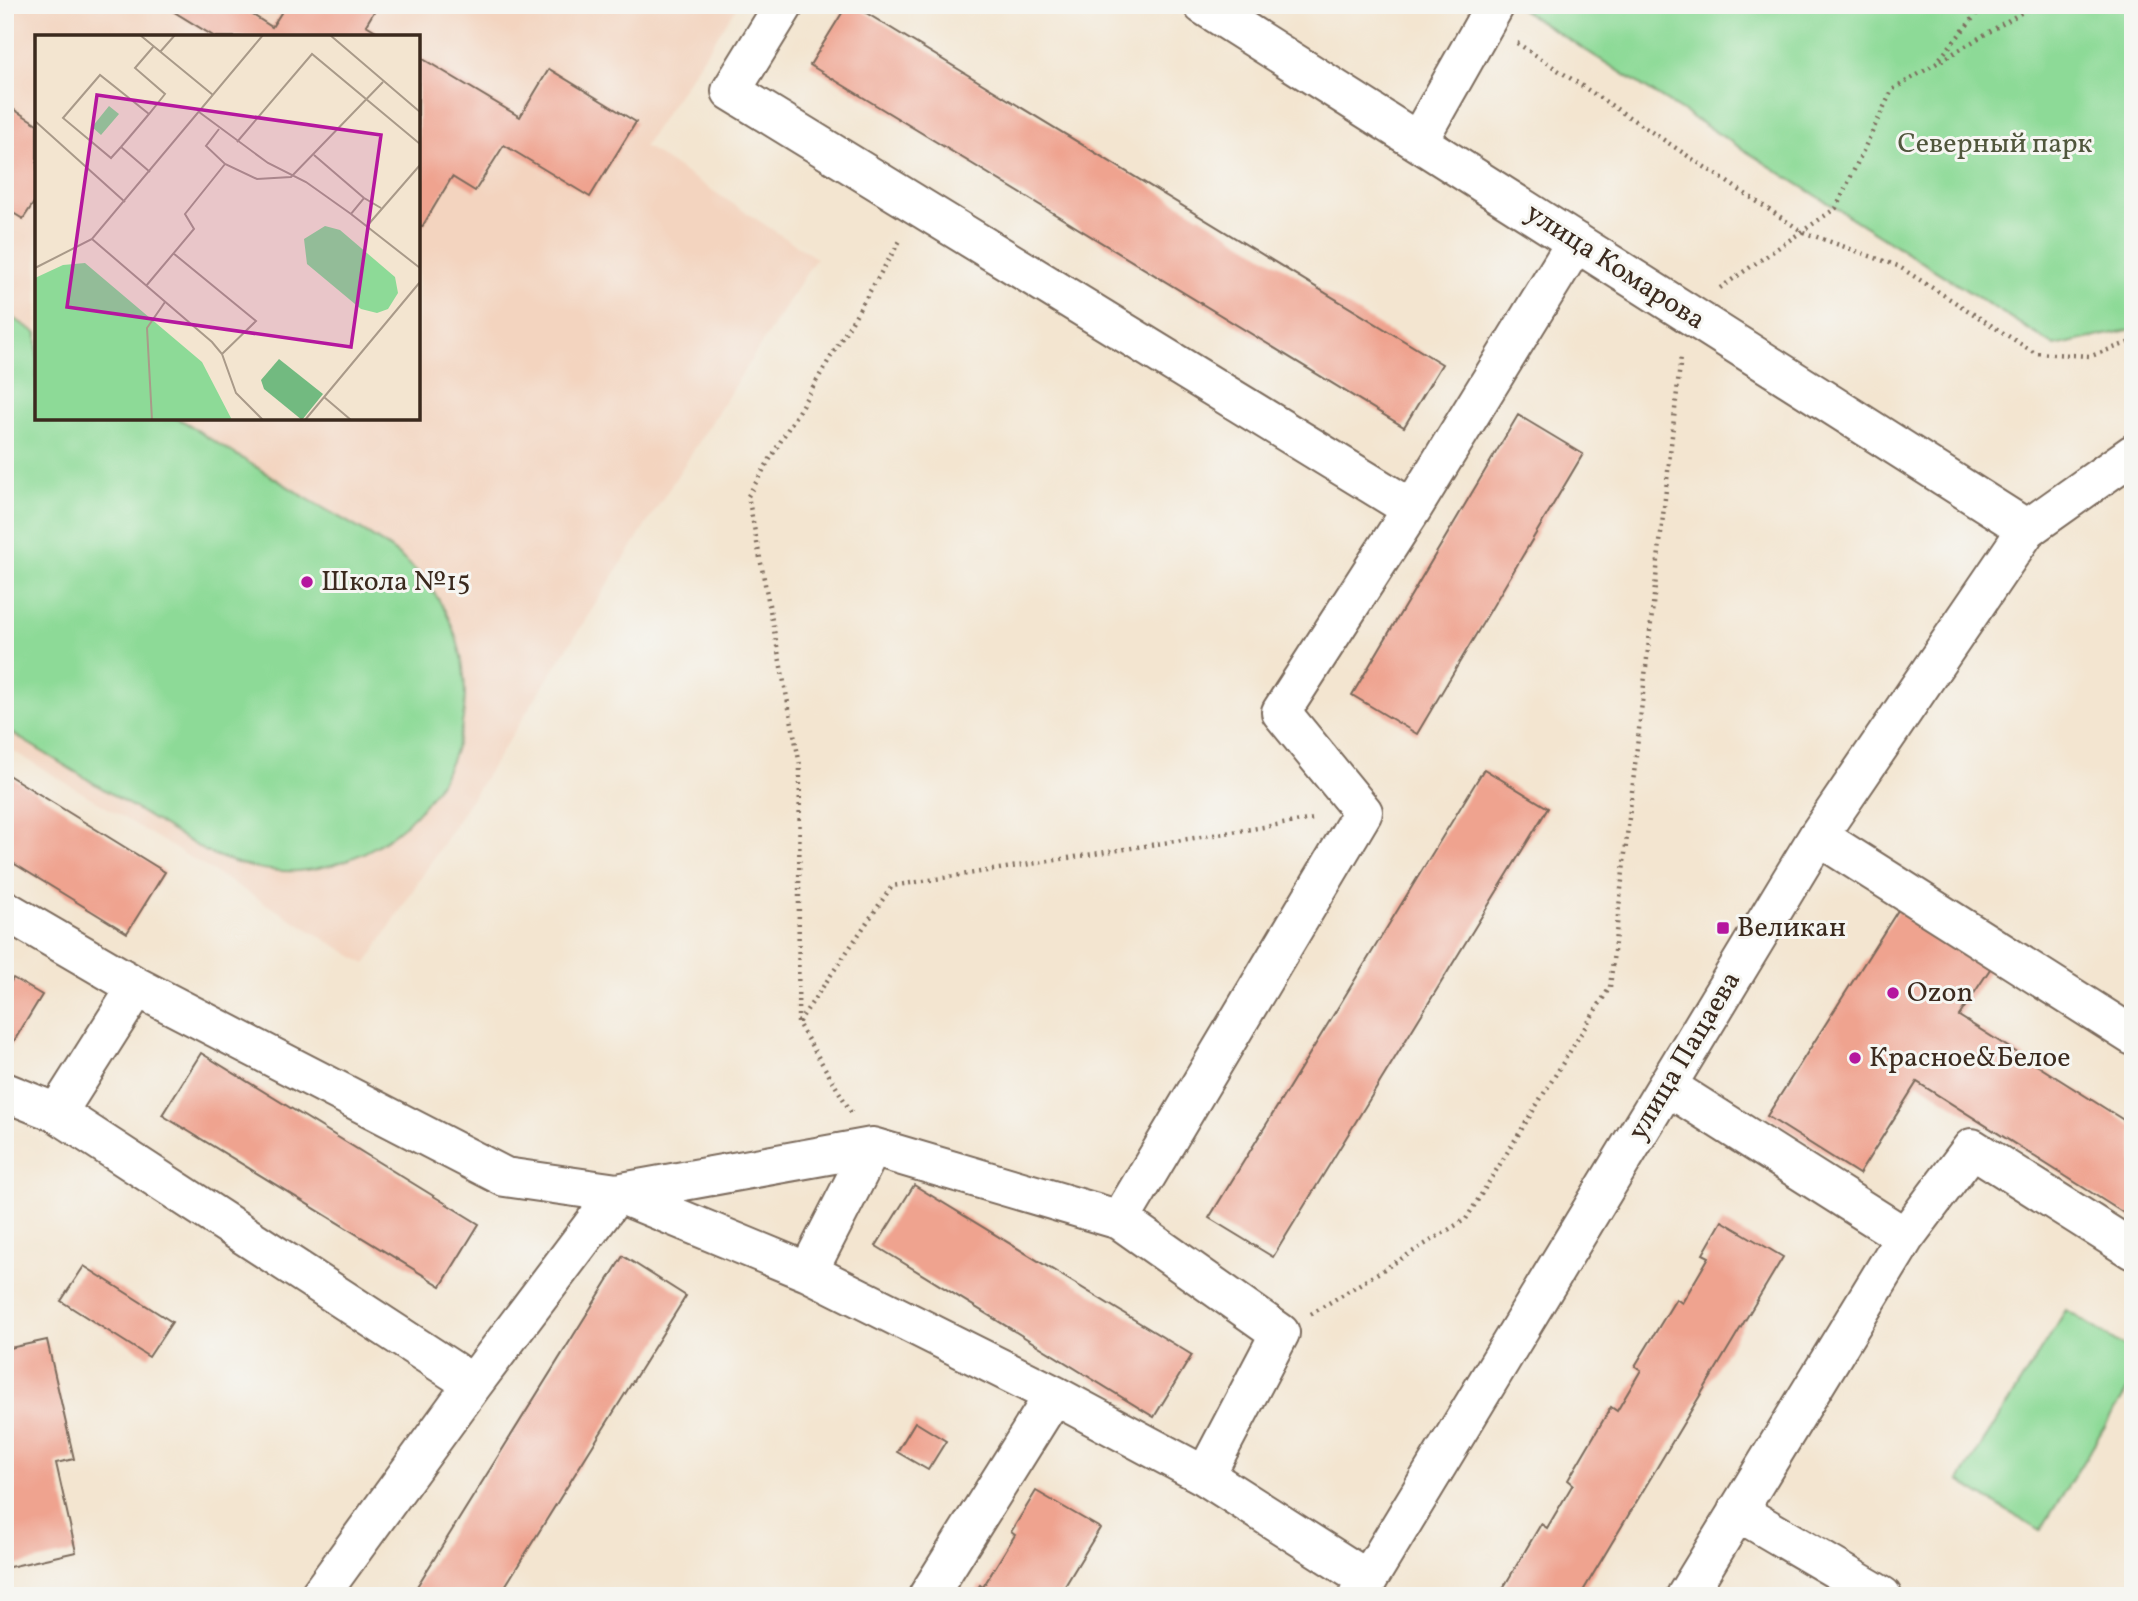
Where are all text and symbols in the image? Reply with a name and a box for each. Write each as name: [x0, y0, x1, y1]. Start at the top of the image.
inset map: [35, 35, 420, 420]
park label: Северный парк: [1898, 125, 2093, 164]
street label: улица Комарова: [1517, 194, 1713, 340]
place label: Школа №15: [321, 563, 471, 602]
marker: Школа №15: [299, 574, 315, 590]
place label: Великан: [1737, 909, 1846, 948]
marker: Великан: [1715, 920, 1731, 936]
street label: улица Пацаева: [1619, 964, 1751, 1148]
place label: Ozon: [1907, 974, 1973, 1013]
marker: Ozon: [1885, 985, 1901, 1001]
place label: Красное&Белое: [1869, 1039, 2070, 1078]
marker: Красное&Белое: [1847, 1050, 1863, 1066]

